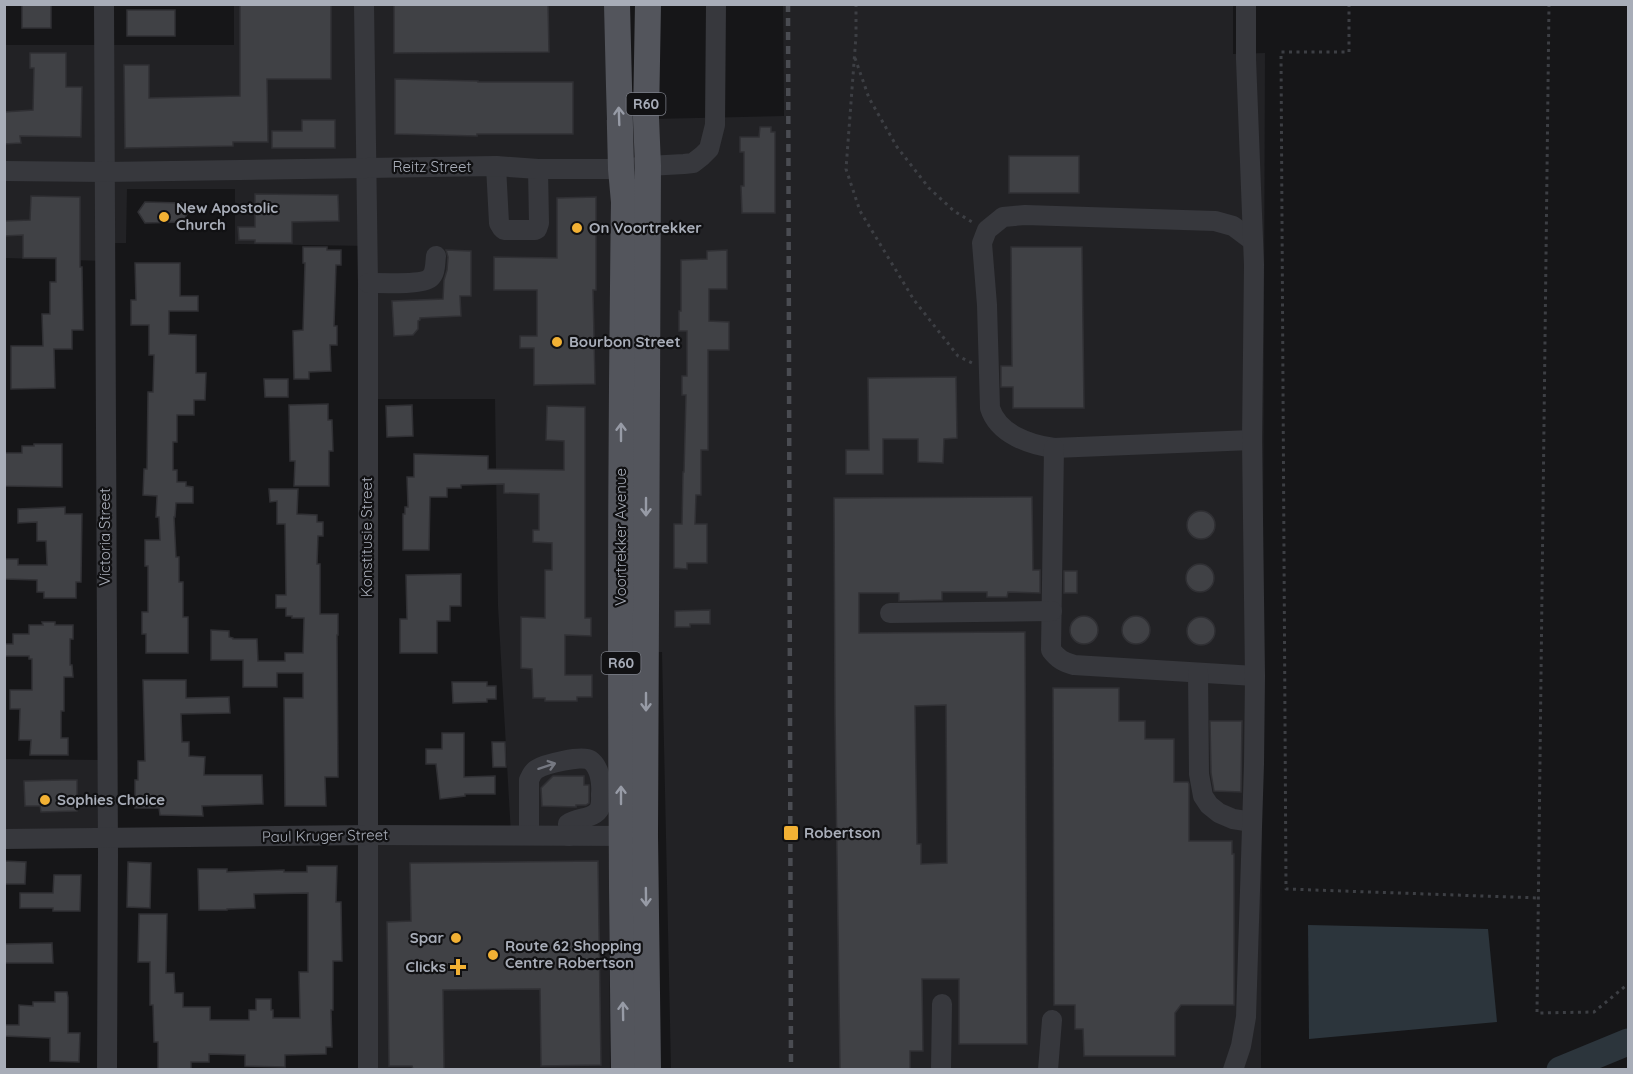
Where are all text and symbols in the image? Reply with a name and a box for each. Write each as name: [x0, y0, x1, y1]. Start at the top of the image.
road number: R60: [626, 93, 666, 115]
one-way arrow: [614, 107, 625, 127]
street label: Reitz Street: [392, 157, 472, 176]
place label: New Apostolic Church: [176, 198, 278, 234]
marker: New Apostolic Church: [157, 210, 171, 224]
place label: On Voortrekker: [589, 218, 702, 237]
marker: On Voortrekker: [570, 221, 584, 235]
place label: Bourbon Street: [569, 332, 681, 351]
marker: Bourbon Street: [550, 335, 564, 349]
one-way arrow: [615, 423, 627, 443]
street label: Voortrekker Avenue: [611, 468, 630, 606]
street label: Konstitusie Street: [357, 477, 376, 597]
street label: Victoria Street: [95, 488, 114, 586]
one-way arrow: [640, 496, 652, 516]
road number: R60: [602, 652, 640, 674]
one-way arrow: [640, 691, 652, 711]
one-way arrow: [537, 760, 556, 771]
one-way arrow: [615, 786, 627, 806]
place label: Sophies Choice: [57, 790, 165, 809]
marker: Sophies Choice: [38, 793, 52, 807]
place label: Robertson: [804, 823, 880, 842]
marker: Robertson: [782, 824, 800, 842]
street label: Paul Kruger Street: [262, 825, 388, 846]
one-way arrow: [640, 886, 652, 906]
place label: Spar: [410, 928, 444, 947]
marker: Spar: [449, 931, 463, 945]
place label: Route 62 Shopping Centre Robertson: [505, 936, 642, 972]
marker: Route 62 Shopping Centre Robertson: [486, 948, 500, 962]
place label: Clicks: [406, 957, 446, 976]
marker: Clicks: [451, 960, 465, 974]
one-way arrow: [617, 1002, 629, 1022]

